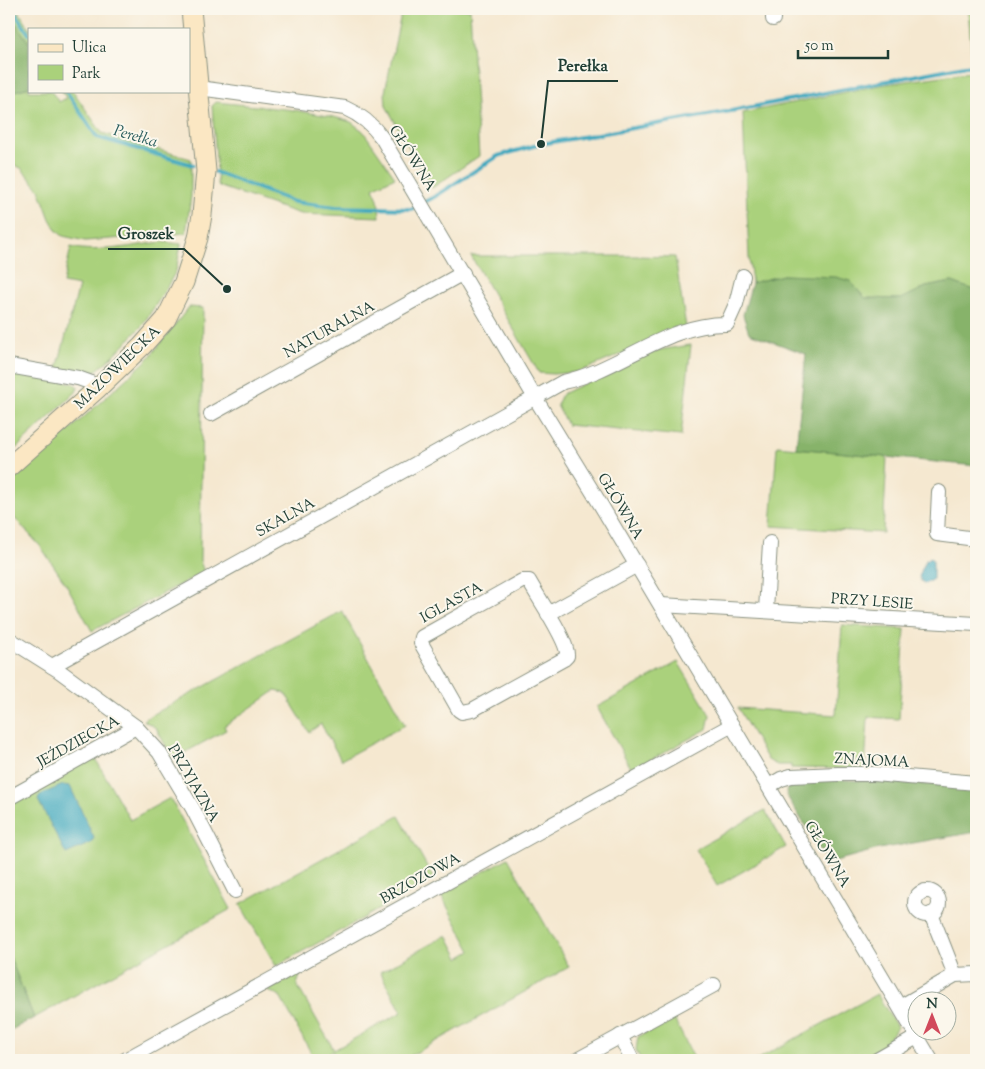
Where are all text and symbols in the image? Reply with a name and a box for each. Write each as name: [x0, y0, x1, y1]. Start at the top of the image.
legend: [28, 28, 190, 92]
scale bar: [798, 28, 888, 60]
text: 50 m: [804, 36, 834, 57]
text: Ulica: [72, 38, 106, 59]
callout: Perełka: [548, 50, 618, 81]
text: Perełka: [558, 56, 609, 79]
text: Park: [72, 64, 101, 85]
water label: Perełka: [110, 120, 160, 155]
street label: GŁÓWNA: [383, 121, 442, 196]
callout: Groszek: [108, 218, 184, 249]
text: Groszek: [118, 224, 174, 247]
street label: NATURALNA: [280, 297, 379, 364]
street label: MAZOWIECKA: [70, 321, 166, 415]
street label: GŁÓWNA: [592, 468, 650, 544]
street label: SKALNA: [252, 493, 319, 543]
street label: IGLASTA: [417, 578, 487, 629]
street label: PRZY LESIE: [830, 589, 914, 616]
street label: JEŹDZIECKA: [32, 710, 124, 774]
street label: PRZYJAZNA: [162, 741, 224, 827]
street label: ZNAJOMA: [834, 749, 910, 774]
street label: GŁÓWNA: [799, 816, 857, 892]
street label: BRZOZOWA: [377, 849, 465, 910]
north arrow: [908, 992, 958, 1042]
text: N: [926, 995, 938, 1015]

